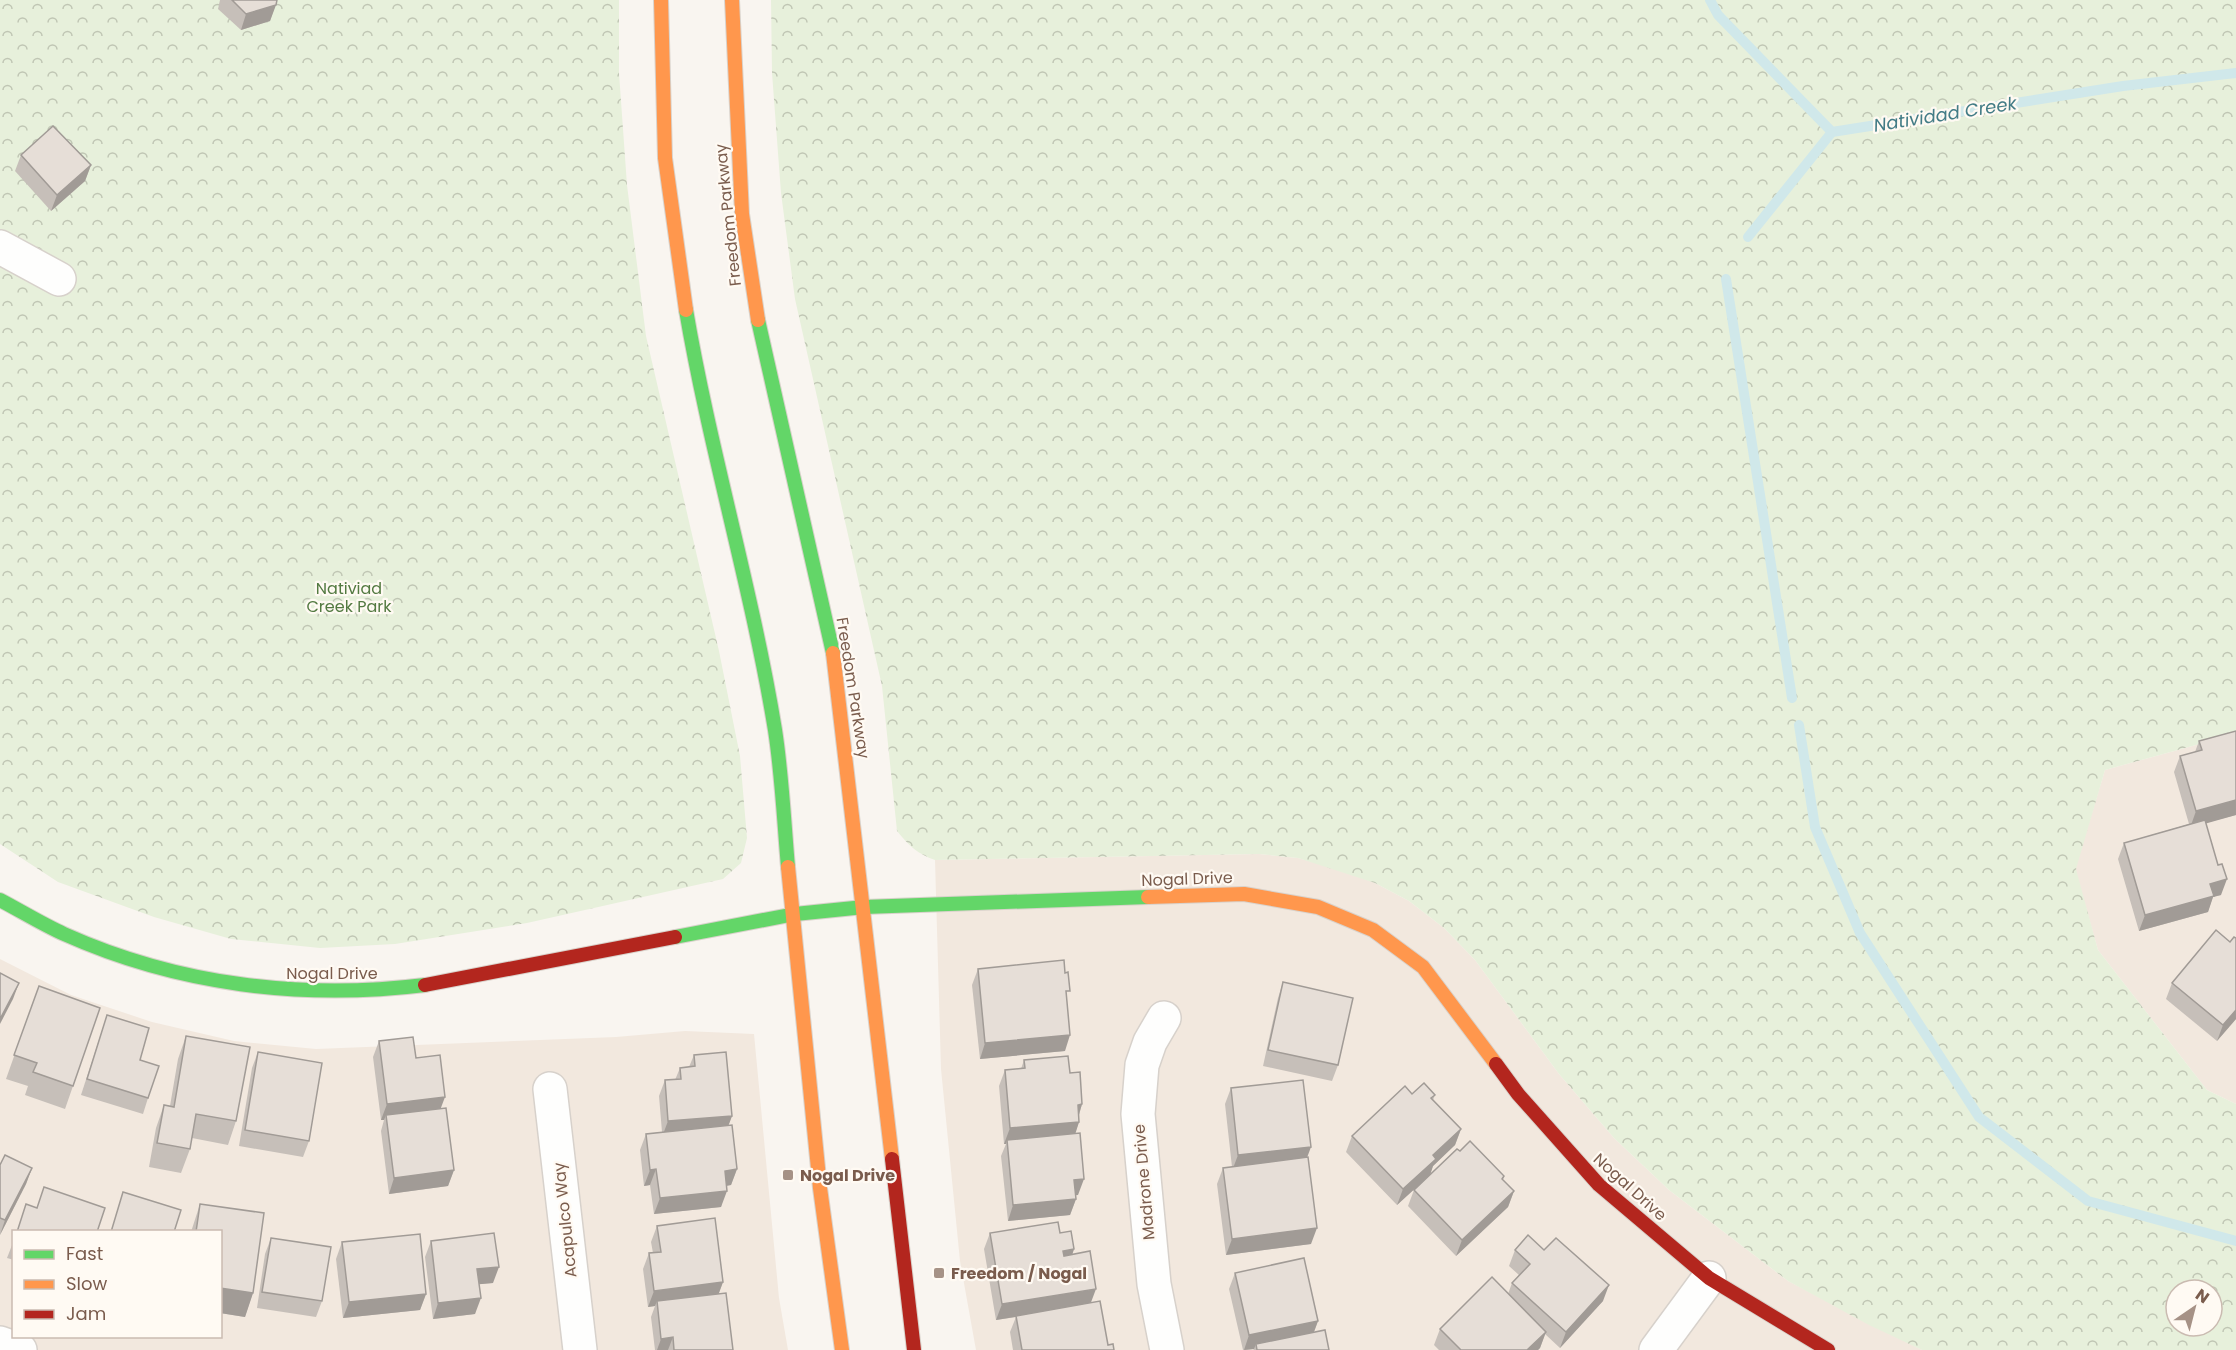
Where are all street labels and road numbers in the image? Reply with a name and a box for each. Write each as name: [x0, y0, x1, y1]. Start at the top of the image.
street label: Freedom Parkway: [709, 143, 747, 287]
street label: Freedom Parkway: [830, 616, 876, 760]
street label: Nogal Drive: [1141, 866, 1233, 892]
street label: Nogal Drive: [286, 962, 378, 985]
street label: Madrone Drive: [1127, 1123, 1161, 1241]
street label: Nogal Drive: [1588, 1148, 1672, 1226]
street label: Acapulco Way: [548, 1161, 582, 1279]

